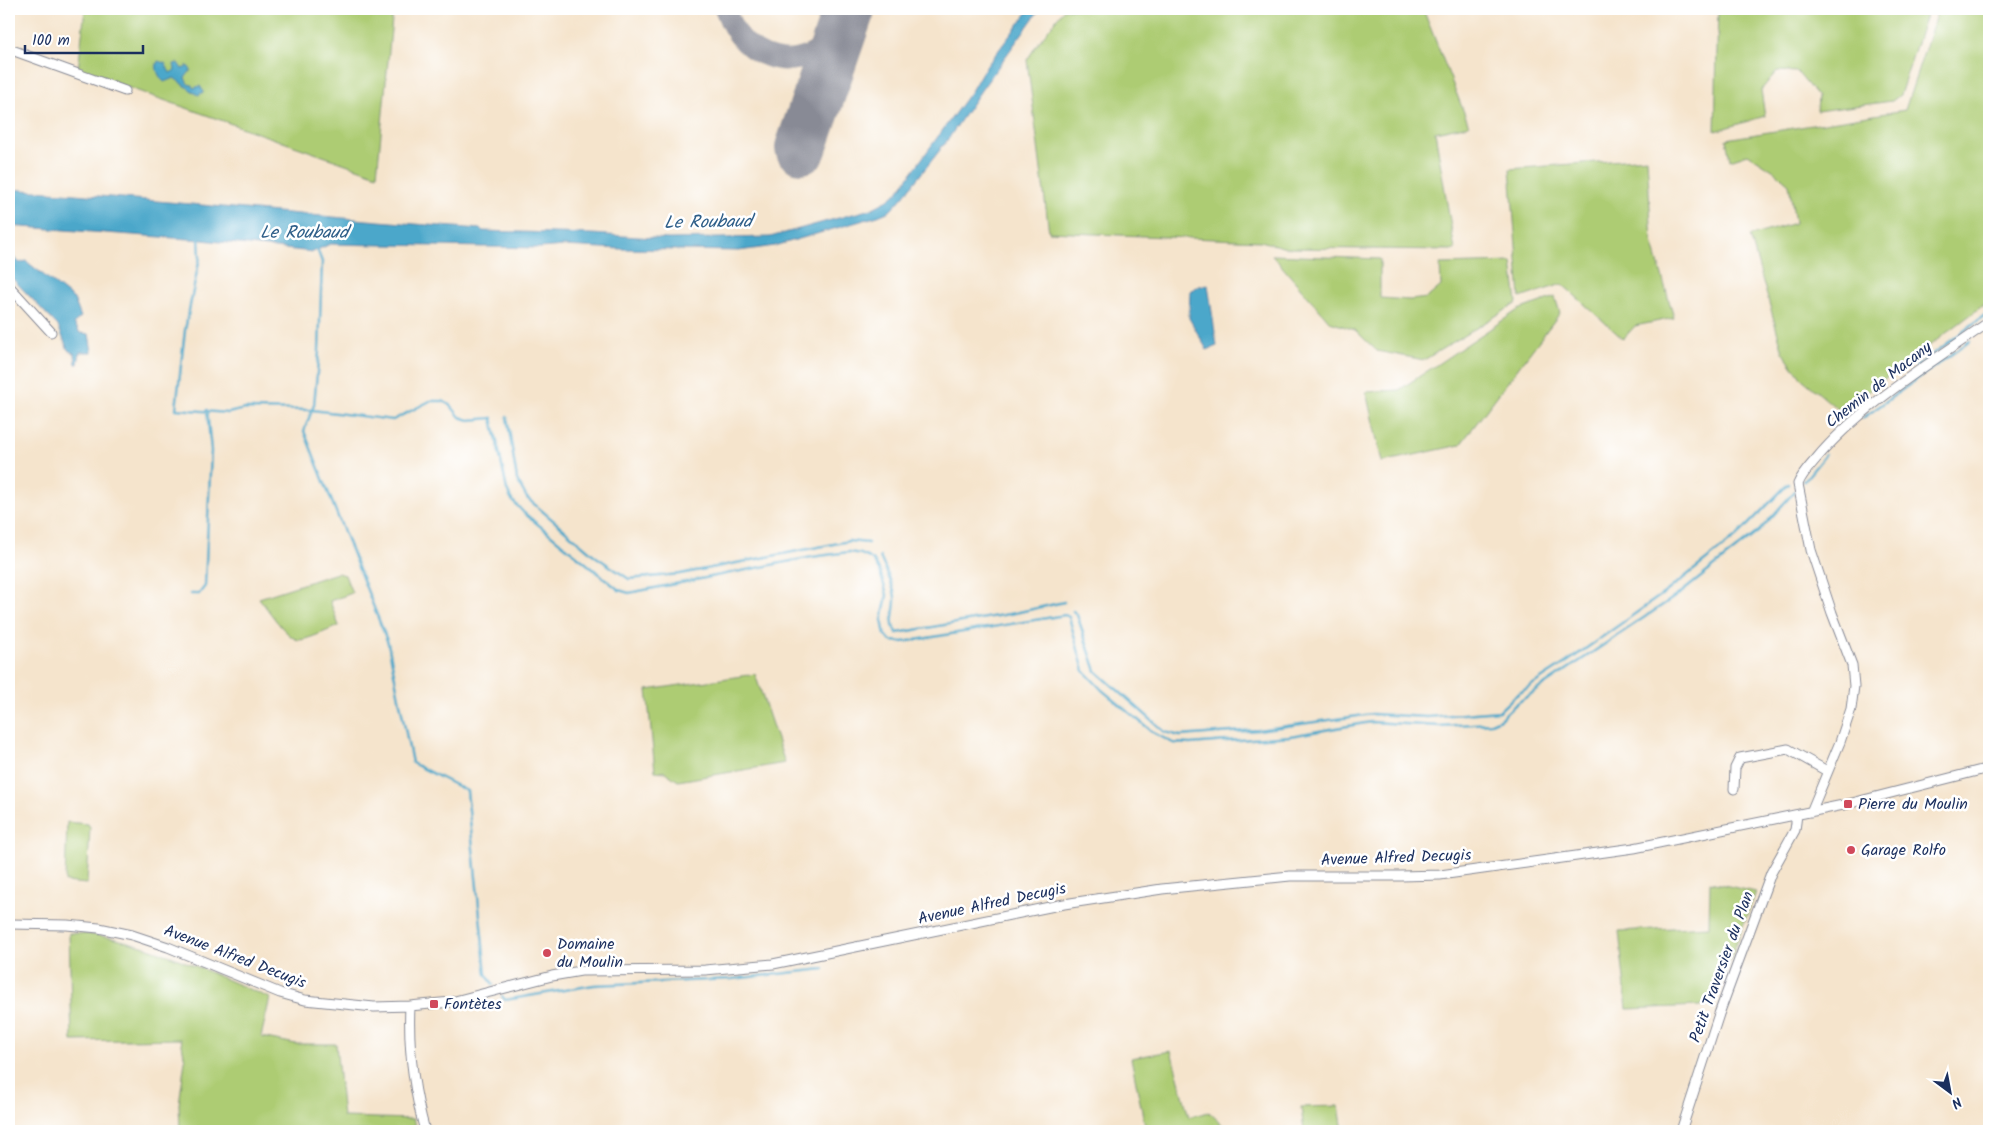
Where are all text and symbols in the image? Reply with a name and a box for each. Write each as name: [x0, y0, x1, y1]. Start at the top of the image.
scale bar: [25, 22, 142, 54]
text: 100 m: [32, 29, 70, 53]
water label: Le Roubaud: [664, 208, 756, 238]
water label: Le Roubaud: [260, 219, 352, 248]
street label: Chemin de Macany: [1820, 335, 1938, 435]
place label: Pierre du Moulin: [1858, 792, 1968, 817]
marker: Pierre du Moulin: [1842, 798, 1854, 810]
place label: Garage Rolfo: [1861, 838, 1946, 863]
street label: Avenue Alfred Decugis: [1320, 843, 1472, 873]
marker: Garage Rolfo: [1845, 844, 1857, 856]
street label: Avenue Alfred Decugis: [916, 876, 1068, 932]
street label: Petit Traversier du Plan: [1683, 888, 1761, 1046]
street label: Avenue Alfred Decugis: [160, 918, 310, 996]
place label: Domaine du Moulin: [557, 932, 623, 975]
marker: Domaine du Moulin: [541, 947, 553, 959]
place label: Fontètes: [444, 992, 502, 1017]
marker: Fontètes: [428, 998, 440, 1010]
north arrow: [1926, 1068, 1976, 1118]
text: N: [1947, 1091, 1966, 1114]

